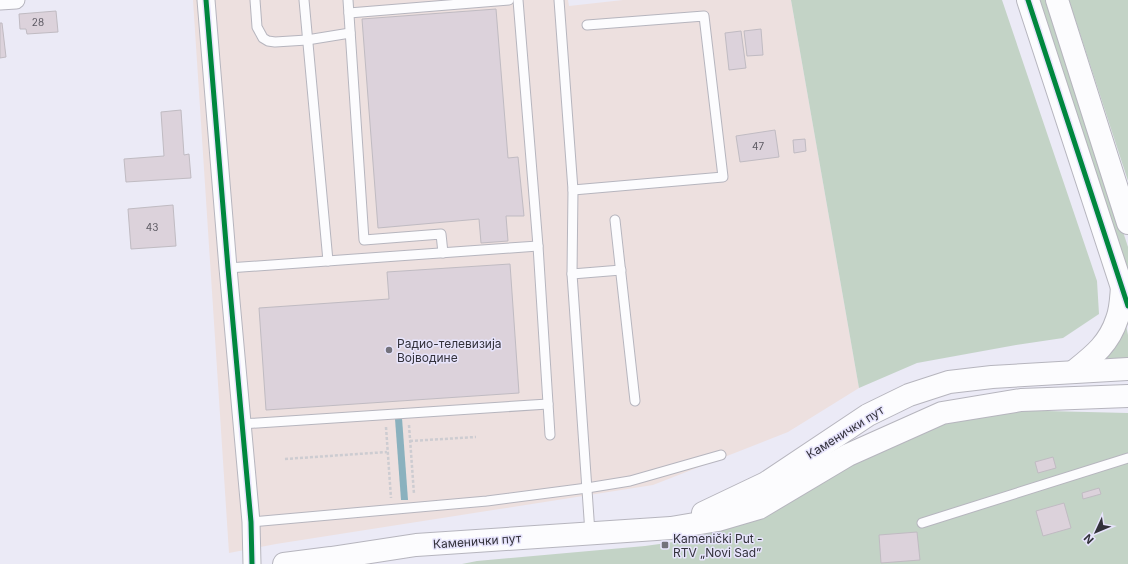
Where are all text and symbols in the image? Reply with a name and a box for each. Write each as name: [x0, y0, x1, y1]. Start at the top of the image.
house number: 28: [32, 16, 44, 28]
house number: 47: [752, 140, 764, 152]
house number: 43: [146, 221, 158, 233]
place label: Радио-телевизија Војводине: [397, 336, 502, 365]
marker: Радио-телевизија Војводине: [384, 345, 394, 355]
street label: Каменички пут: [803, 402, 887, 462]
north arrow: [1076, 512, 1116, 552]
street label: Каменички пут: [432, 530, 522, 552]
place label: Kamenički Put - RTV „Novi Sad”: [673, 531, 763, 560]
text: N: [1081, 531, 1097, 547]
marker: Kamenički Put - RTV „Novi Sad”: [660, 540, 670, 550]

